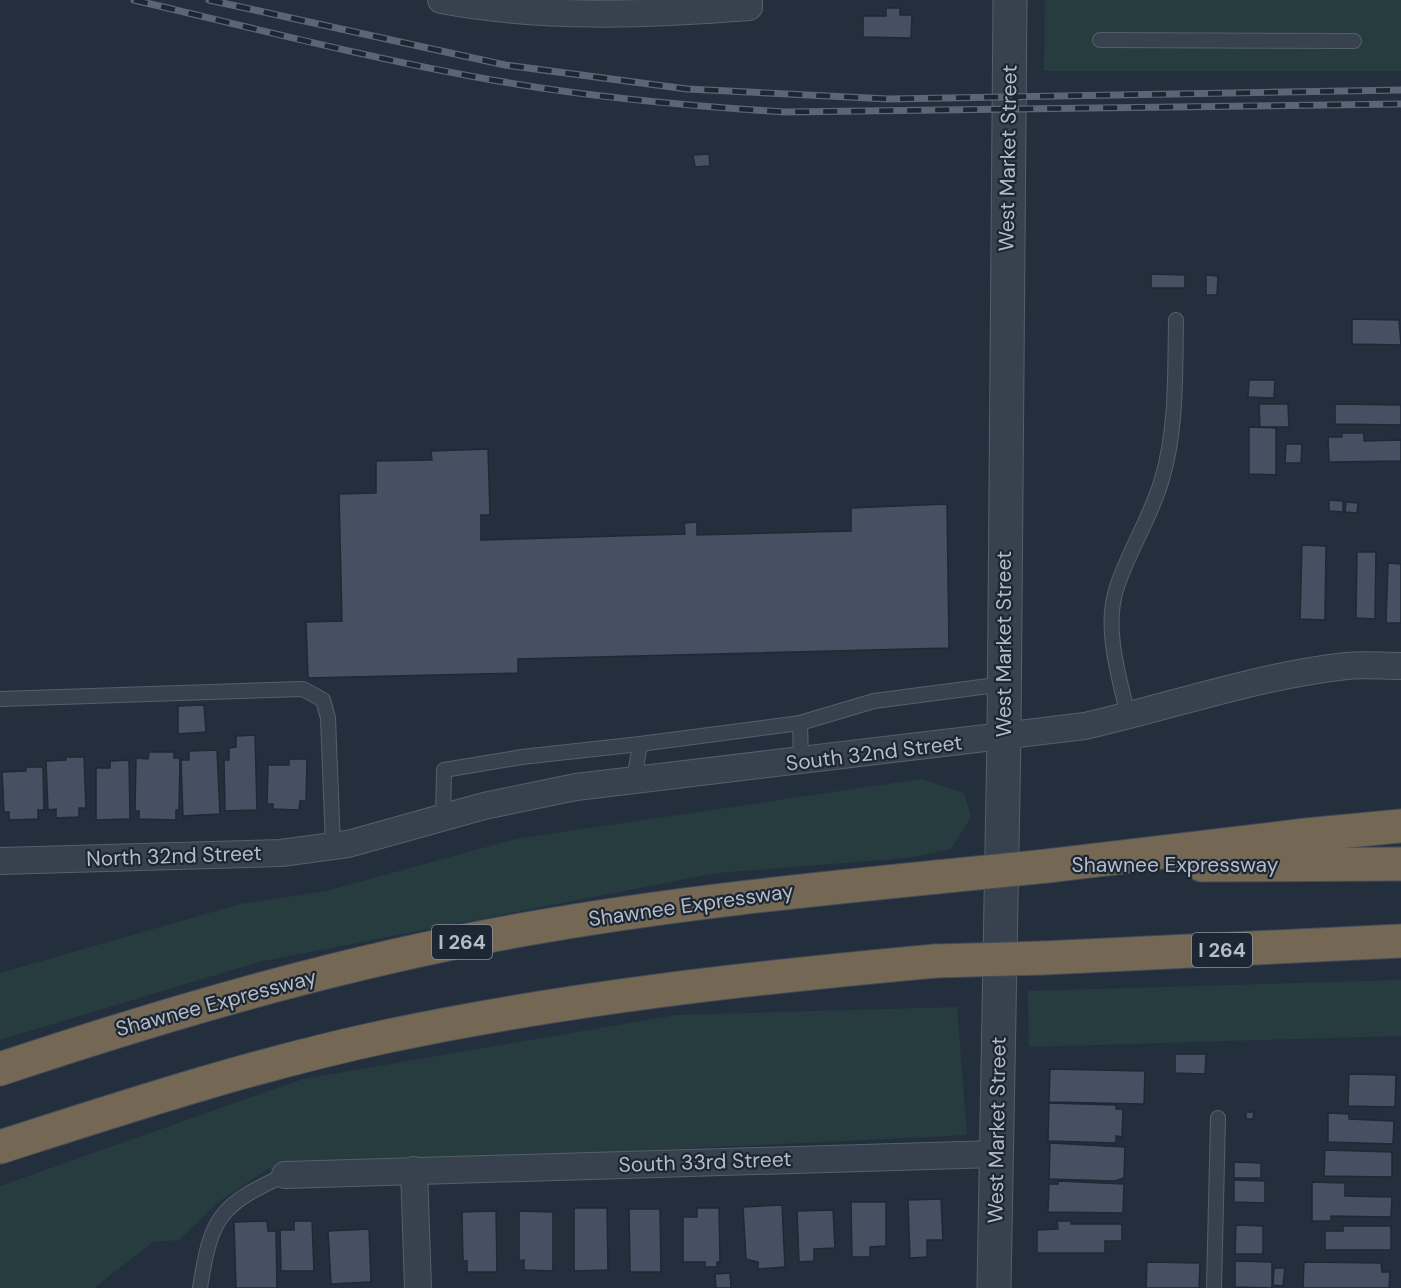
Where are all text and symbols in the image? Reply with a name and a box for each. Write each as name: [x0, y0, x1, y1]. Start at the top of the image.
street label: West Market Street: [992, 64, 1024, 252]
street label: West Market Street: [990, 551, 1018, 737]
street label: South 32nd Street: [784, 728, 964, 778]
street label: North 32nd Street: [86, 839, 262, 873]
street label: Shawnee Expressway: [1072, 851, 1279, 879]
street label: Shawnee Expressway: [587, 877, 796, 933]
road number: I 264: [432, 925, 492, 959]
road number: I 264: [1192, 933, 1252, 967]
street label: Shawnee Expressway: [112, 963, 320, 1043]
street label: West Market Street: [981, 1036, 1013, 1224]
street label: South 33rd Street: [618, 1145, 792, 1179]

